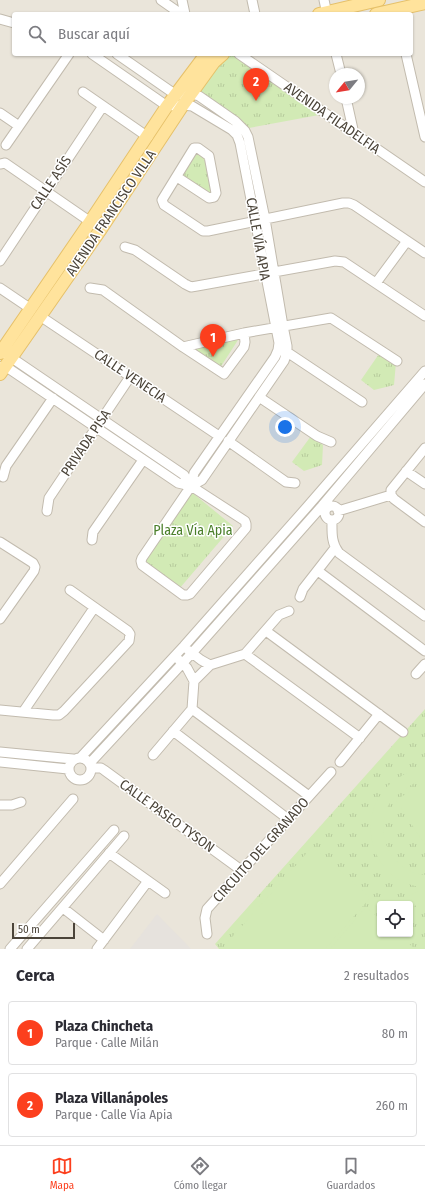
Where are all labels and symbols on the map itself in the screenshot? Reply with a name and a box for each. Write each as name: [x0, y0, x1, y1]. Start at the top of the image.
pin: 2: [243, 68, 269, 101]
north arrow: [329, 68, 365, 104]
street label: AVENIDA FILADELFIA: [281, 79, 384, 158]
street label: AVENIDA FRANCISCO VILLA: [62, 146, 160, 279]
street label: CALLE ASÍS: [26, 152, 75, 213]
street label: CALLE VÍA APIA: [242, 196, 275, 282]
pin: 1: [200, 324, 226, 357]
street label: CALLE VENECIA: [91, 346, 170, 407]
street label: PRIVADA PISA: [57, 406, 115, 480]
your location: [275, 417, 295, 437]
park label: Plaza Vía Apia: [153, 522, 233, 539]
street label: CALLE PASEO TYSON: [116, 776, 218, 856]
street label: CIRCUITO DEL GRANADO: [209, 794, 313, 906]
scale bar: [12, 921, 75, 940]

